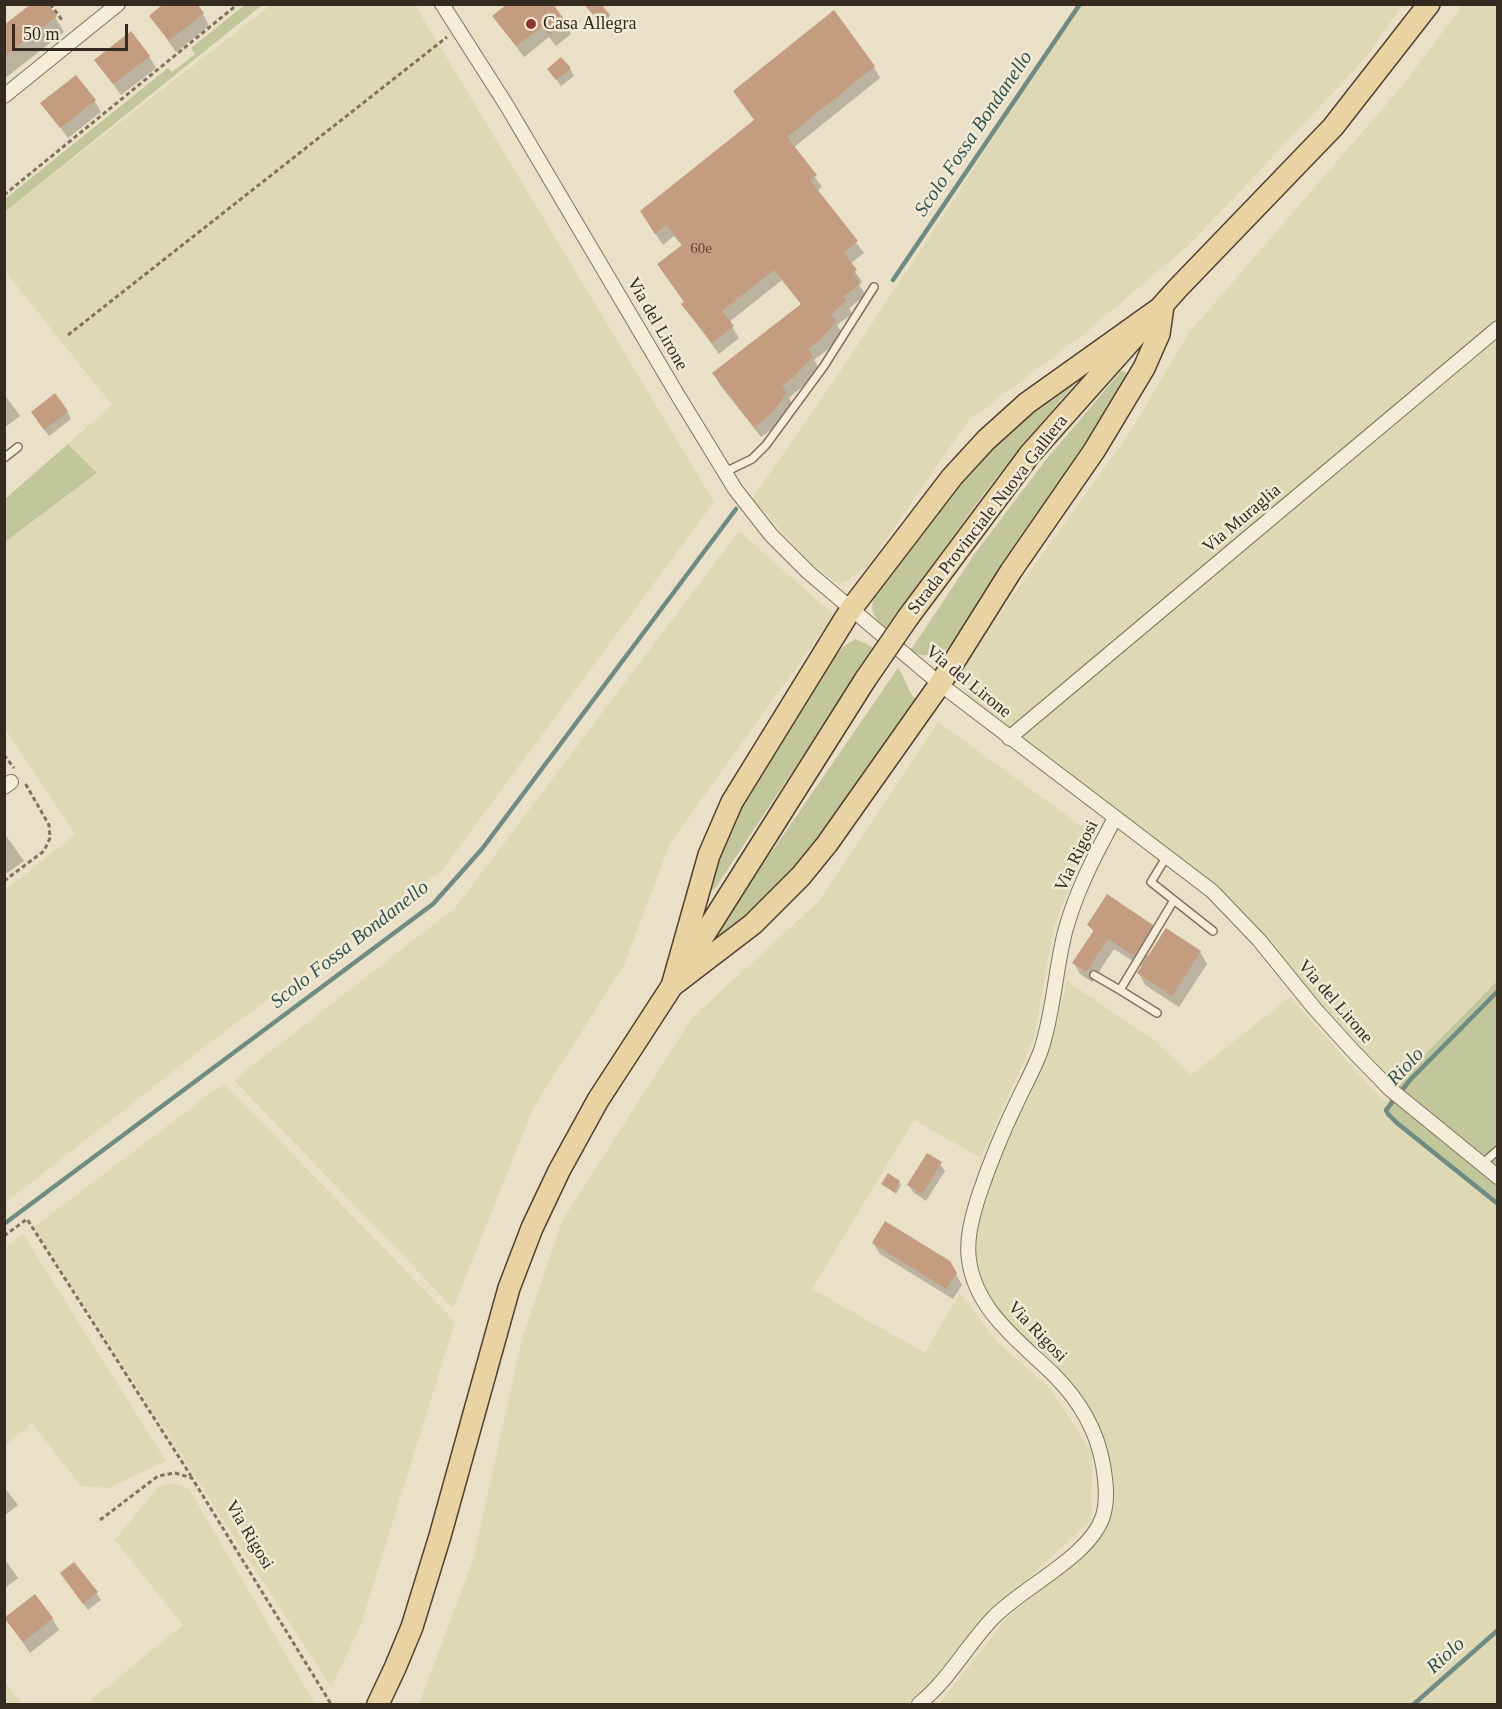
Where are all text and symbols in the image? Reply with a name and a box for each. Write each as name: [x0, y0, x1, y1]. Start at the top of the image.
scale bar: [15, 12, 130, 50]
place label: Casa Allegra: [543, 13, 636, 35]
marker: Casa Allegra: [524, 17, 538, 31]
text: 50 m: [23, 24, 60, 44]
water label: Scolo Fossa Bondanello: [910, 47, 1038, 221]
house number: 60e: [690, 240, 712, 258]
street label: Via del Lirone: [622, 274, 692, 374]
street label: Strada Provinciale Nuova Galliera: [903, 411, 1073, 619]
street label: Via Muraglia: [1199, 480, 1285, 558]
street label: Via del Lirone: [921, 641, 1015, 723]
street label: Via Rigosi: [1051, 817, 1103, 895]
water label: Scolo Fossa Bondanello: [266, 876, 434, 1014]
street label: Via del Lirone: [1293, 956, 1377, 1048]
water label: Riolo: [1382, 1043, 1430, 1091]
street label: Via Rigosi: [1003, 1297, 1071, 1367]
street label: Via Rigosi: [220, 1497, 278, 1573]
water label: Riolo: [1422, 1633, 1470, 1679]

